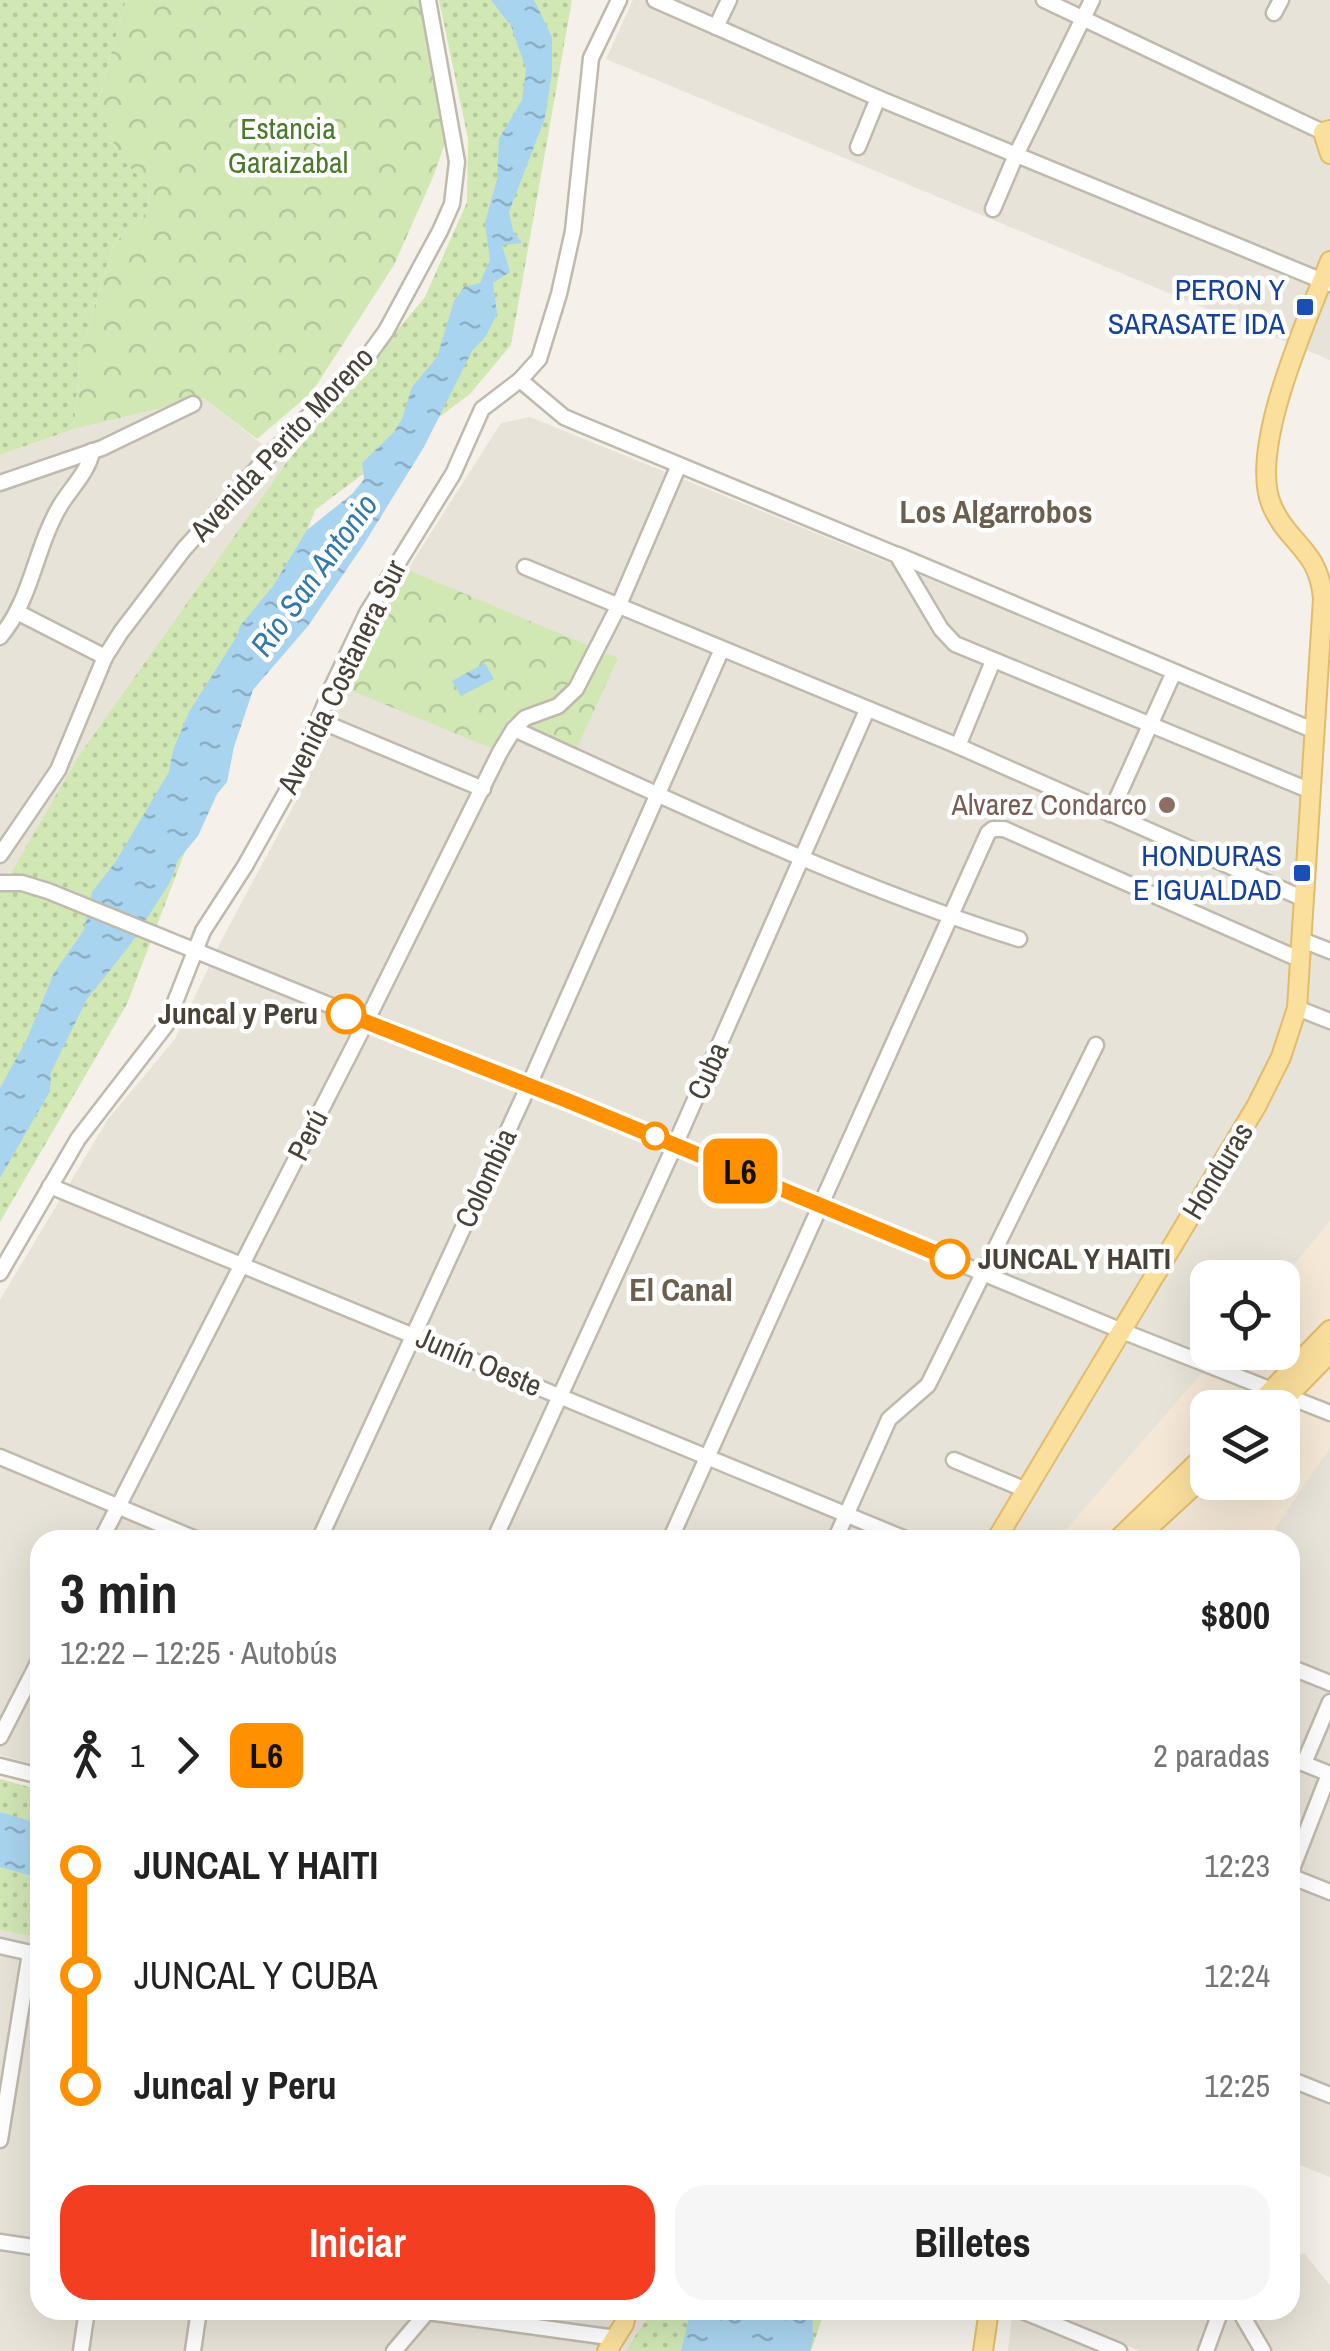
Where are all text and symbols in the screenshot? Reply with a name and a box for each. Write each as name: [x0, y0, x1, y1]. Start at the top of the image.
park label: Estancia Garaizabal: [228, 108, 348, 182]
place label: PERON Y SARASATE IDA: [1108, 269, 1286, 343]
marker: PERON Y SARASATE IDA: [1294, 296, 1316, 318]
street label: Avenida Perito Moreno: [180, 337, 382, 550]
water label: Río San Antonio: [240, 485, 387, 665]
district label: Los Algarrobos: [900, 490, 1092, 533]
street label: Avenida Costanera Sur: [267, 552, 415, 801]
place label: Alvarez Condarco: [950, 784, 1147, 824]
marker: Alvarez Condarco: [1156, 794, 1178, 816]
place label: HONDURAS E IGUALDAD: [1133, 835, 1282, 909]
marker: HONDURAS E IGUALDAD: [1291, 862, 1313, 884]
place label: Juncal y Peru: [158, 993, 318, 1033]
marker: Juncal y Peru: [327, 995, 365, 1033]
street label: Cuba: [677, 1035, 737, 1106]
street label: Perú: [277, 1102, 337, 1167]
street label: Honduras: [1173, 1114, 1262, 1226]
street label: Colombia: [445, 1121, 526, 1234]
unlabelled marker: [642, 1123, 668, 1149]
line badge: L6: [695, 1138, 785, 1204]
text: L6: [723, 1148, 757, 1195]
place label: JUNCAL Y HAITI: [978, 1238, 1171, 1278]
marker: JUNCAL Y HAITI: [931, 1240, 969, 1278]
map controls: [1190, 1260, 1300, 1500]
button: locate: [1190, 1260, 1300, 1370]
district label: El Canal: [629, 1268, 733, 1311]
street label: Junín Oeste: [411, 1317, 548, 1405]
button: layers: [1190, 1390, 1300, 1500]
text: 3 min: [60, 1556, 178, 1630]
text: $800: [1201, 1590, 1270, 1641]
text: 12:22 – 12:25 · Autobús: [60, 1631, 337, 1674]
icon: walk: [60, 1728, 115, 1783]
icon: forward: [160, 1728, 215, 1783]
text: L6: [250, 1732, 283, 1779]
text: 1: [130, 1734, 145, 1777]
text: 2 paradas: [1153, 1734, 1270, 1777]
text: JUNCAL Y HAITI: [134, 1840, 378, 1891]
text: 12:23: [1204, 1844, 1270, 1887]
text: JUNCAL Y CUBA: [134, 1950, 378, 2001]
text: 12:24: [1204, 1954, 1270, 1997]
text: Juncal y Peru: [134, 2060, 337, 2111]
text: 12:25: [1204, 2064, 1270, 2107]
button: Iniciar: [60, 2185, 655, 2300]
button: Billetes: [675, 2185, 1270, 2300]

